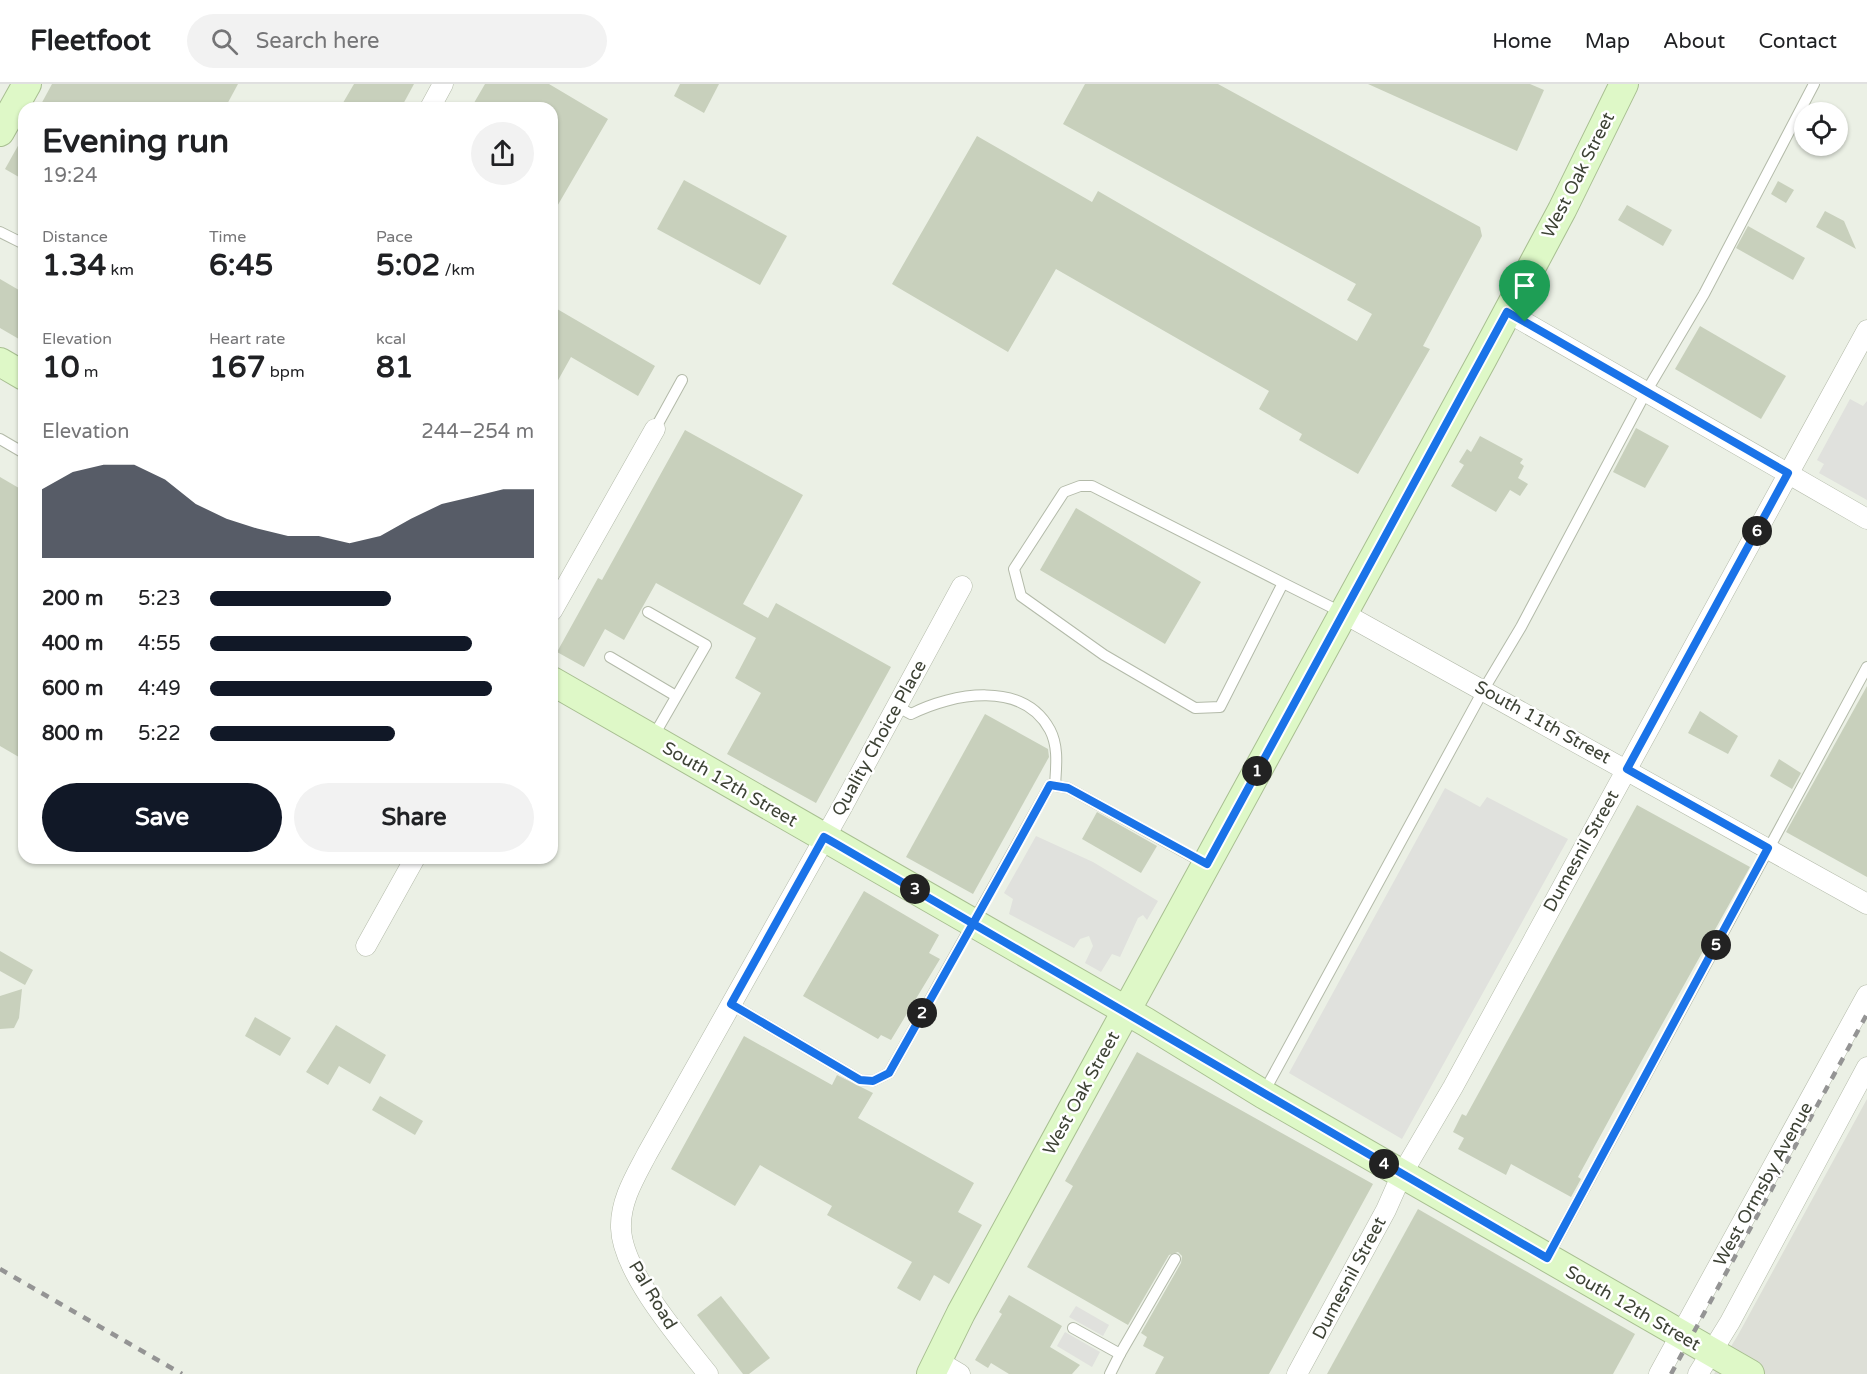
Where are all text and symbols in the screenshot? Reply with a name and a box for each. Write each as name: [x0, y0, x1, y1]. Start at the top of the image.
search box: [187, 14, 607, 68]
text: Fleetfoot: [30, 24, 151, 58]
icon: search: [208, 25, 241, 58]
text: Search here: [256, 28, 379, 54]
text: Home: [1492, 29, 1552, 54]
text: Map: [1585, 29, 1630, 54]
text: About: [1663, 29, 1725, 54]
text: Contact: [1758, 29, 1837, 54]
map controls: [1794, 102, 1848, 156]
button: locate: [1794, 102, 1848, 156]
street label: West Oak Street: [1537, 108, 1619, 242]
text: Evening run: [42, 122, 229, 161]
button: share: [471, 122, 534, 185]
text: 19:24: [42, 164, 97, 188]
text: Distance: [42, 227, 108, 247]
text: Time: [209, 227, 246, 247]
text: Pace: [376, 227, 413, 247]
text: 1.34: [42, 247, 106, 284]
text: 6:45: [209, 247, 273, 284]
text: 5:02: [376, 247, 440, 284]
text: km: [106, 260, 134, 280]
text: /km: [440, 260, 475, 280]
pin: [1499, 260, 1550, 322]
icon: arrive: [1508, 269, 1541, 302]
text: Elevation: [42, 329, 112, 349]
text: Heart rate: [209, 329, 285, 349]
text: kcal: [376, 329, 406, 349]
text: 10: [42, 349, 80, 386]
text: 167: [209, 349, 266, 386]
text: 81: [376, 349, 414, 386]
text: m: [80, 362, 99, 382]
text: bpm: [266, 362, 305, 382]
text: Elevation: [42, 420, 129, 444]
text: 244–254 m: [421, 420, 534, 444]
pin: 6: [1742, 516, 1772, 546]
text: 6: [1752, 521, 1762, 541]
text: 200 m: [42, 587, 103, 611]
text: 5:23: [138, 587, 181, 611]
text: 400 m: [42, 632, 103, 656]
text: 4:55: [138, 632, 181, 656]
street label: Quality Choice Place: [827, 656, 931, 820]
street label: South 11th Street: [1471, 676, 1615, 769]
text: 600 m: [42, 677, 103, 701]
text: 4:49: [138, 677, 181, 701]
text: 800 m: [42, 722, 103, 746]
text: 5:22: [138, 722, 181, 746]
street label: South 12th Street: [659, 736, 801, 832]
pin: 1: [1242, 756, 1272, 786]
text: 1: [1252, 761, 1262, 781]
button: Save: [42, 783, 282, 852]
button: Share: [294, 783, 534, 852]
street label: Dumesnil Street: [1538, 786, 1624, 916]
pin: 3: [900, 874, 930, 904]
text: 3: [910, 879, 920, 899]
pin: 5: [1701, 930, 1731, 960]
text: 5: [1711, 935, 1721, 955]
pin: 2: [907, 998, 937, 1028]
text: 2: [917, 1003, 927, 1023]
street label: West Oak Street: [1038, 1027, 1124, 1159]
street label: West Ormsby Avenue: [1709, 1098, 1817, 1270]
pin: 4: [1369, 1149, 1399, 1179]
text: 4: [1379, 1154, 1389, 1174]
street label: Dumesnil Street: [1307, 1213, 1391, 1343]
street label: Pal Road: [624, 1257, 682, 1333]
street label: South 12th Street: [1562, 1260, 1704, 1356]

